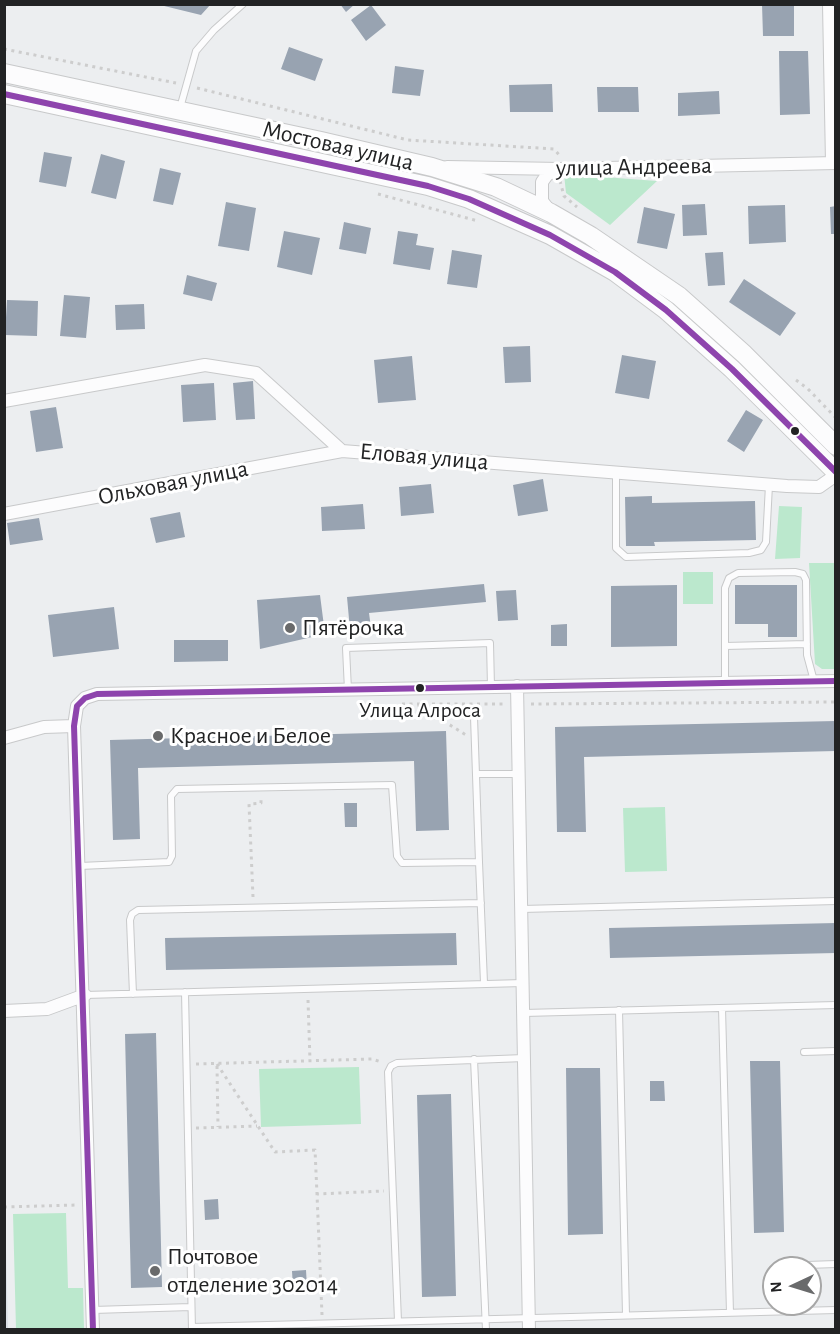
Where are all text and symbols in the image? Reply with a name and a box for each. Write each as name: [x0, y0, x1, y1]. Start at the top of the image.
street label: Мостовая улица: [260, 115, 416, 177]
street label: улица Андреева: [556, 151, 712, 183]
unlabelled marker: [789, 425, 801, 437]
street label: Еловая улица: [358, 437, 490, 477]
street label: Ольховая улица: [95, 454, 251, 512]
place label: Пятёрочка: [302, 614, 404, 642]
marker: Пятёрочка: [283, 621, 297, 635]
marker: Улица Алроса: [414, 682, 426, 694]
place label: Улица Алроса: [359, 697, 481, 723]
place label: Красное и Белое: [170, 722, 331, 750]
marker: Красное и Белое: [151, 729, 165, 743]
place label: Почтовое отделение 302014: [167, 1243, 338, 1299]
north arrow: [762, 1256, 822, 1316]
marker: Почтовое отделение 302014: [148, 1264, 162, 1278]
text: N: [768, 1281, 784, 1293]

